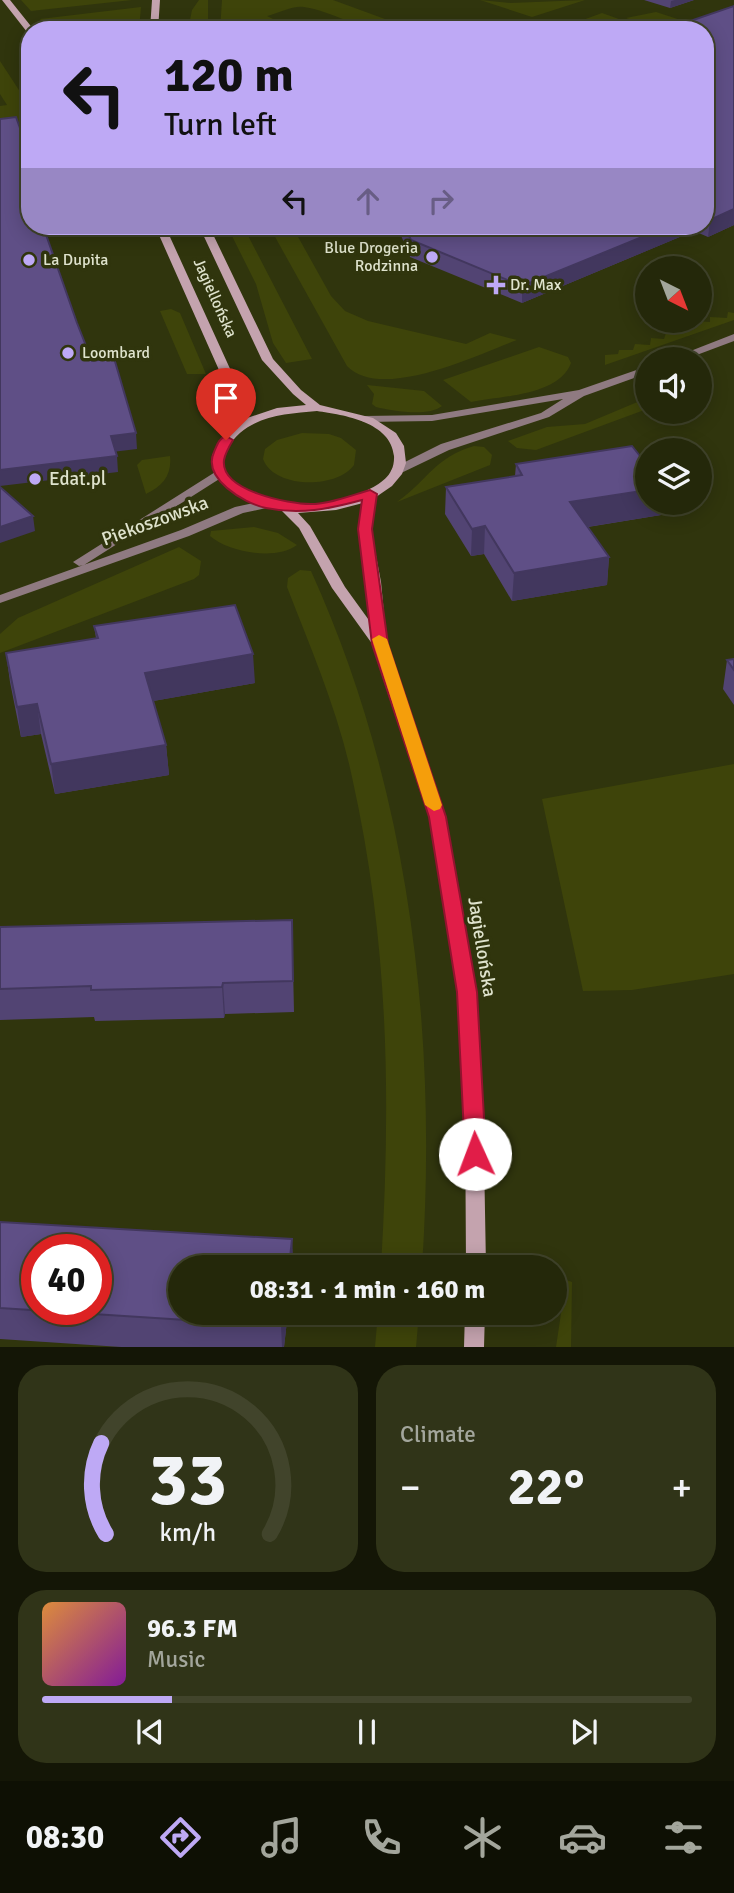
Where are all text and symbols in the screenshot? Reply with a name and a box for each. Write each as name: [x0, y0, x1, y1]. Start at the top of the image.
text: 120 m: [164, 45, 294, 105]
icon: left: [49, 49, 140, 140]
text: Turn left: [164, 105, 277, 144]
icon: left: [276, 182, 314, 220]
icon: ahead: [349, 182, 387, 220]
icon: right: [422, 182, 460, 220]
place label: Blue Drogeria Rodzinna: [324, 238, 418, 276]
marker: Blue Drogeria Rodzinna: [424, 249, 440, 265]
place label: La Dupita: [43, 250, 108, 270]
marker: La Dupita: [21, 252, 37, 268]
street label: Jagiellońska: [189, 255, 241, 341]
north arrow: [635, 256, 712, 332]
map controls: [635, 256, 712, 515]
place label: Dr. Max: [510, 275, 562, 295]
marker: Dr. Max: [488, 277, 504, 293]
place label: Loombard: [82, 343, 150, 363]
marker: Loombard: [60, 345, 76, 361]
button: sound: [635, 347, 712, 424]
pin: [196, 368, 256, 440]
icon: arrive: [207, 379, 245, 417]
button: layers: [635, 438, 712, 515]
place label: Edat.pl: [49, 467, 106, 491]
marker: Edat.pl: [27, 471, 43, 487]
street label: Piekoszowska: [98, 491, 212, 551]
street label: Jagiellońska: [462, 895, 502, 999]
position arrow: [438, 1117, 512, 1191]
speed limit sign: 40: [21, 1234, 112, 1325]
text: 08:31 · 1 min · 160 m: [250, 1274, 485, 1306]
text: Climate: [400, 1420, 476, 1449]
text: 33: [149, 1437, 227, 1526]
text: 22°: [508, 1455, 584, 1519]
text: −: [400, 1464, 421, 1511]
text: +: [671, 1464, 692, 1511]
text: km/h: [160, 1517, 216, 1548]
text: 96.3 FM: [147, 1613, 238, 1645]
text: Music: [147, 1645, 205, 1674]
icon: previous: [131, 1713, 169, 1751]
icon: pause: [348, 1713, 386, 1751]
icon: next: [565, 1713, 603, 1751]
icon: directions: [156, 1813, 205, 1862]
icon: music: [257, 1813, 306, 1862]
icon: phone: [357, 1813, 406, 1862]
icon: climate: [458, 1813, 507, 1862]
icon: car: [558, 1813, 607, 1862]
icon: filters: [659, 1813, 708, 1862]
text: 08:30: [26, 1818, 104, 1857]

